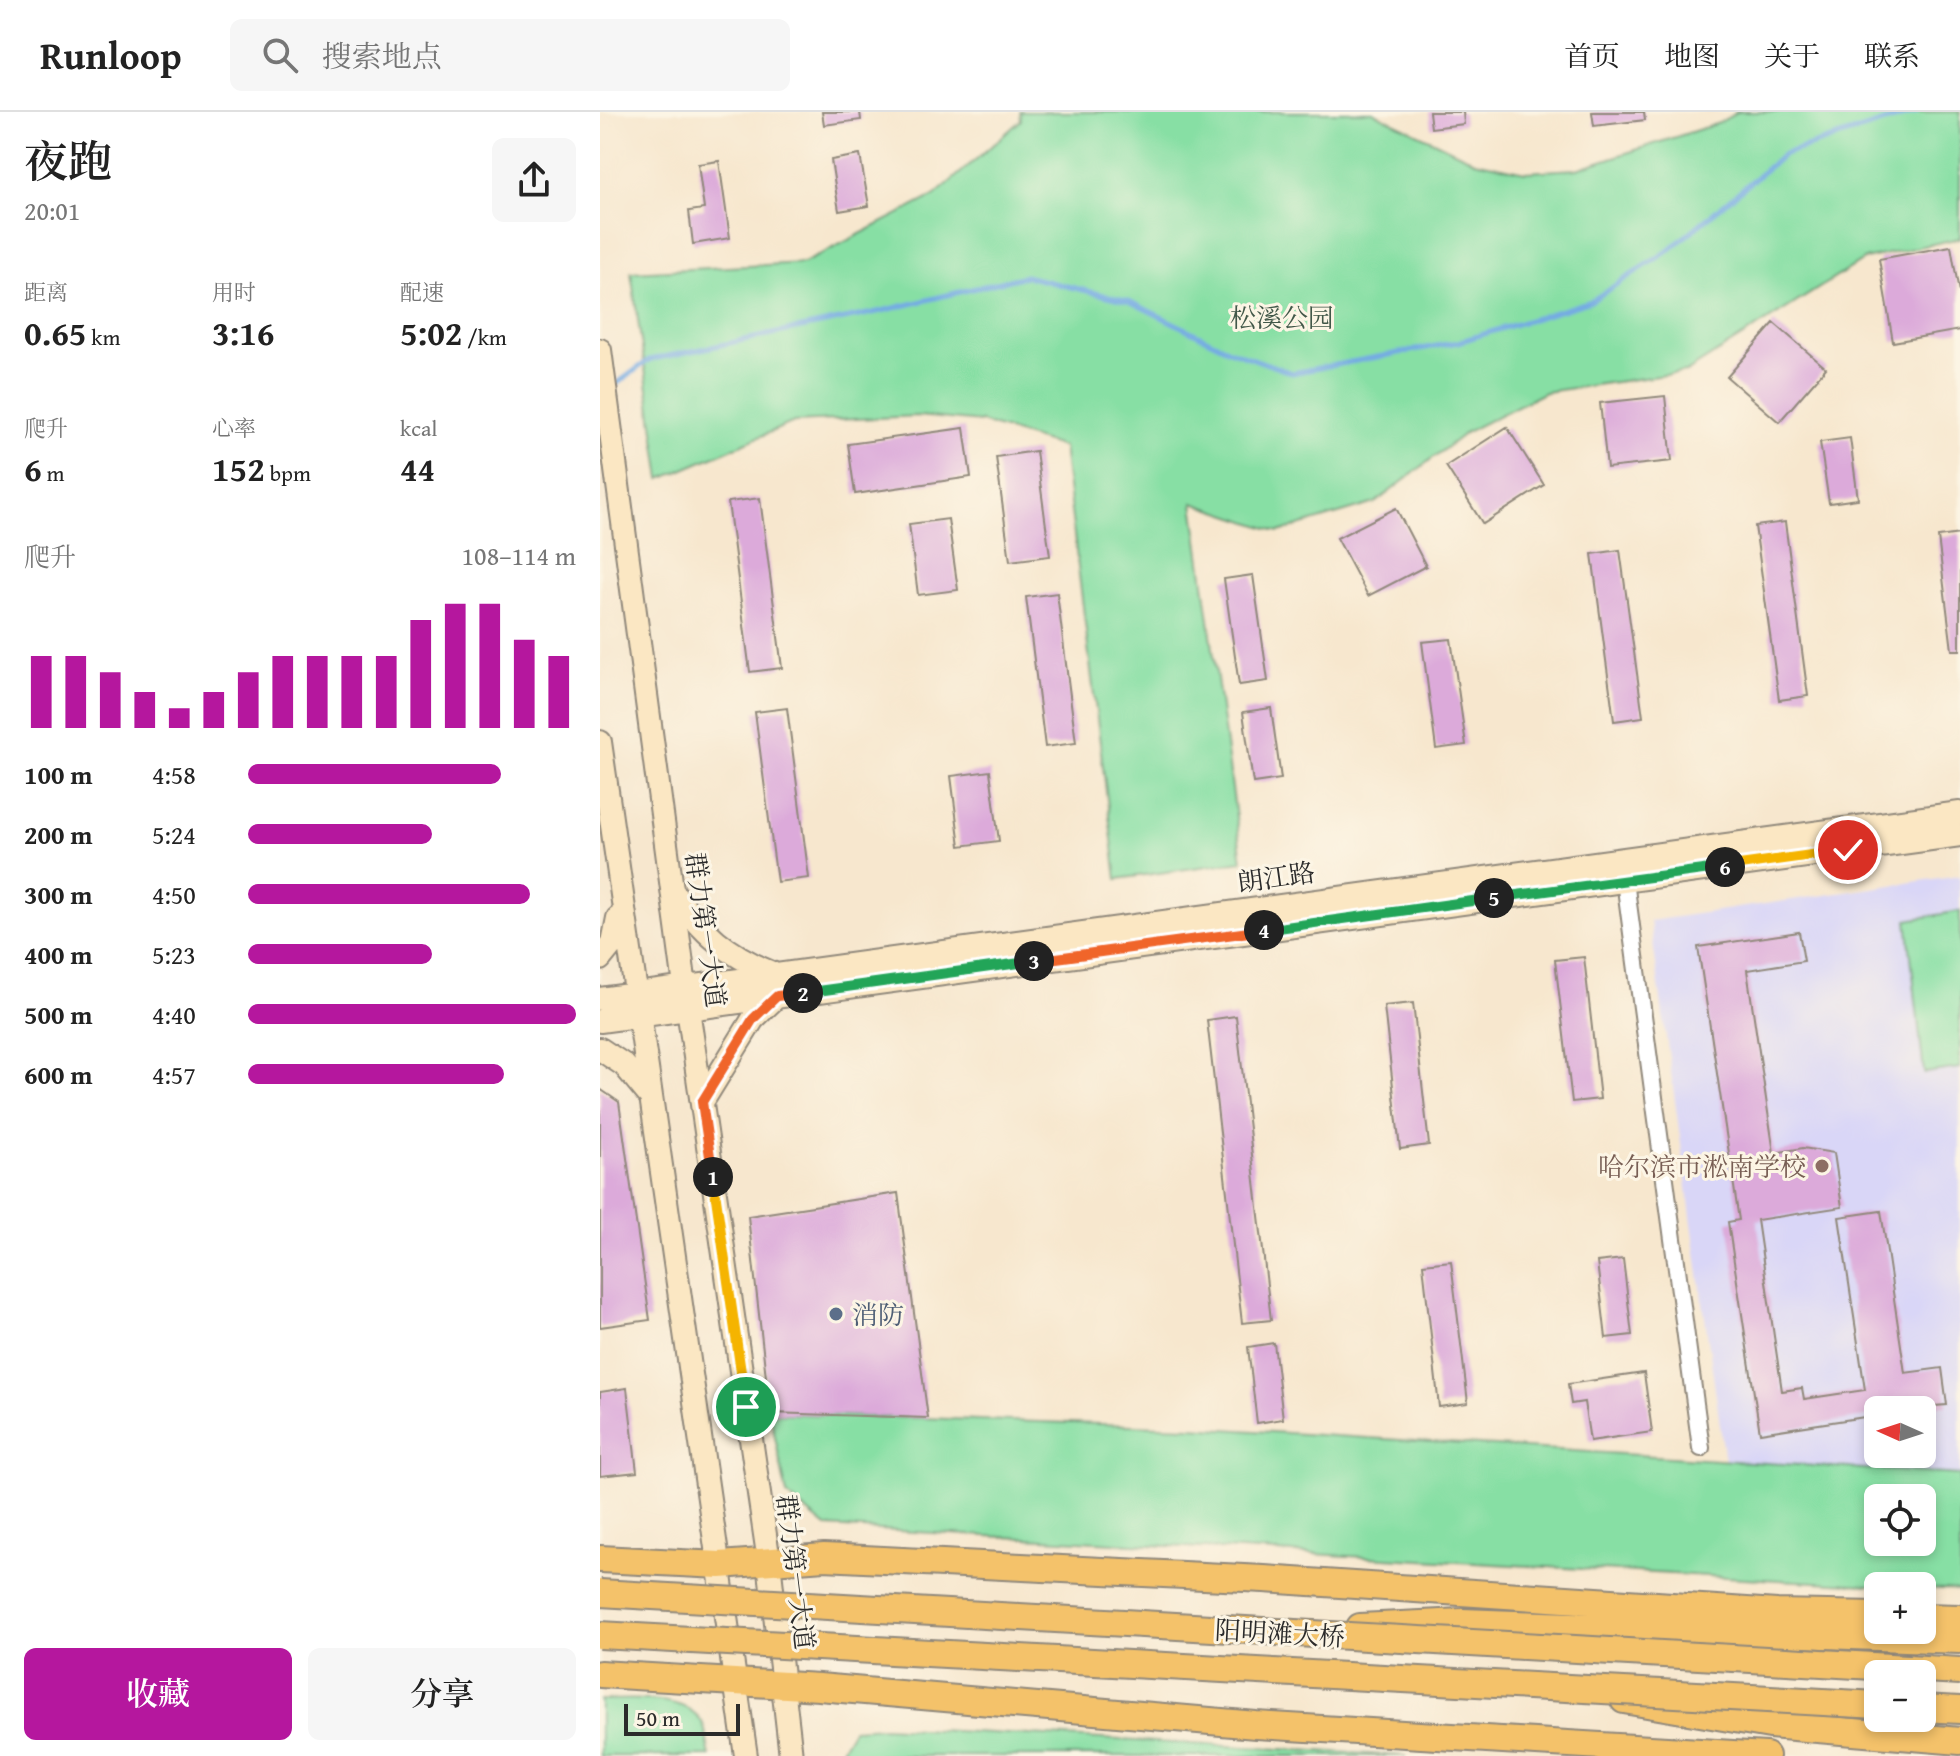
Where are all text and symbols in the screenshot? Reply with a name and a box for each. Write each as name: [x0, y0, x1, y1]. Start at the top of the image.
search box: [230, 19, 790, 91]
text: Runloop: [40, 27, 182, 83]
icon: search: [258, 33, 302, 77]
text: 搜索地点: [322, 34, 442, 78]
text: 首页: [1564, 35, 1620, 76]
text: 地图: [1664, 35, 1720, 76]
text: 关于: [1764, 35, 1820, 76]
text: 联系: [1864, 35, 1920, 76]
text: 夜跑: [24, 129, 112, 193]
button: share: [492, 138, 576, 222]
text: 20:01: [24, 191, 80, 230]
text: 距离: [24, 276, 68, 308]
text: 用时: [212, 276, 256, 308]
text: 配速: [400, 276, 444, 308]
park label: 松溪公园: [1230, 298, 1334, 337]
text: 0.65: [24, 308, 86, 357]
text: 3:16: [212, 308, 274, 357]
text: 5:02: [400, 308, 462, 357]
text: km: [86, 321, 120, 353]
text: /km: [462, 321, 507, 353]
text: 爬升: [24, 412, 68, 444]
text: 心率: [212, 412, 256, 444]
text: kcal: [400, 412, 438, 444]
text: 6: [24, 444, 42, 493]
text: 152: [212, 444, 265, 493]
text: 44: [400, 444, 435, 493]
text: m: [42, 457, 64, 489]
text: bpm: [265, 457, 311, 489]
text: 108–114 m: [462, 536, 576, 575]
text: 爬升: [24, 537, 76, 576]
text: 100 m: [24, 755, 92, 794]
text: 4:58: [152, 755, 196, 794]
text: 200 m: [24, 815, 92, 854]
text: 5:24: [152, 815, 196, 854]
pin: [1814, 816, 1882, 884]
icon: check: [1826, 828, 1870, 872]
pin: 6: [1705, 847, 1745, 887]
street label: 群力第一大道: [676, 850, 736, 1010]
text: 6: [1719, 851, 1731, 883]
street label: 朗江路: [1235, 852, 1317, 902]
text: 300 m: [24, 875, 92, 914]
text: 4:50: [152, 875, 196, 914]
pin: 5: [1474, 878, 1514, 918]
text: 5: [1488, 882, 1500, 914]
pin: 4: [1244, 910, 1284, 950]
text: 4: [1258, 914, 1270, 946]
text: 400 m: [24, 935, 92, 974]
text: 5:23: [152, 935, 196, 974]
pin: 3: [1014, 941, 1054, 981]
text: 3: [1028, 945, 1040, 977]
pin: 2: [783, 973, 823, 1013]
text: 2: [797, 977, 809, 1009]
text: 500 m: [24, 995, 92, 1034]
text: 4:40: [152, 995, 196, 1034]
text: 600 m: [24, 1055, 92, 1094]
text: 4:57: [152, 1055, 196, 1094]
place label: 哈尔滨市淞南学校: [1598, 1147, 1806, 1186]
pin: 1: [693, 1157, 733, 1197]
marker: 哈尔滨市淞南学校: [1813, 1157, 1831, 1175]
text: 1: [707, 1161, 719, 1193]
place label: 消防: [852, 1295, 904, 1334]
marker: 消防: [827, 1305, 845, 1323]
pin: [712, 1373, 780, 1441]
icon: arrive: [724, 1385, 768, 1429]
north arrow: [1864, 1396, 1936, 1468]
map controls: [1864, 1396, 1936, 1732]
button: locate: [1864, 1484, 1936, 1556]
street label: 群力第一大道: [767, 1492, 825, 1652]
button: +: [1864, 1572, 1936, 1644]
street label: 阳明滩大桥: [1214, 1610, 1346, 1656]
button: 收藏: [24, 1648, 292, 1740]
button: 分享: [308, 1648, 576, 1740]
button: −: [1864, 1660, 1936, 1732]
scale bar: [624, 1700, 740, 1736]
text: 50 m: [636, 1702, 680, 1734]

